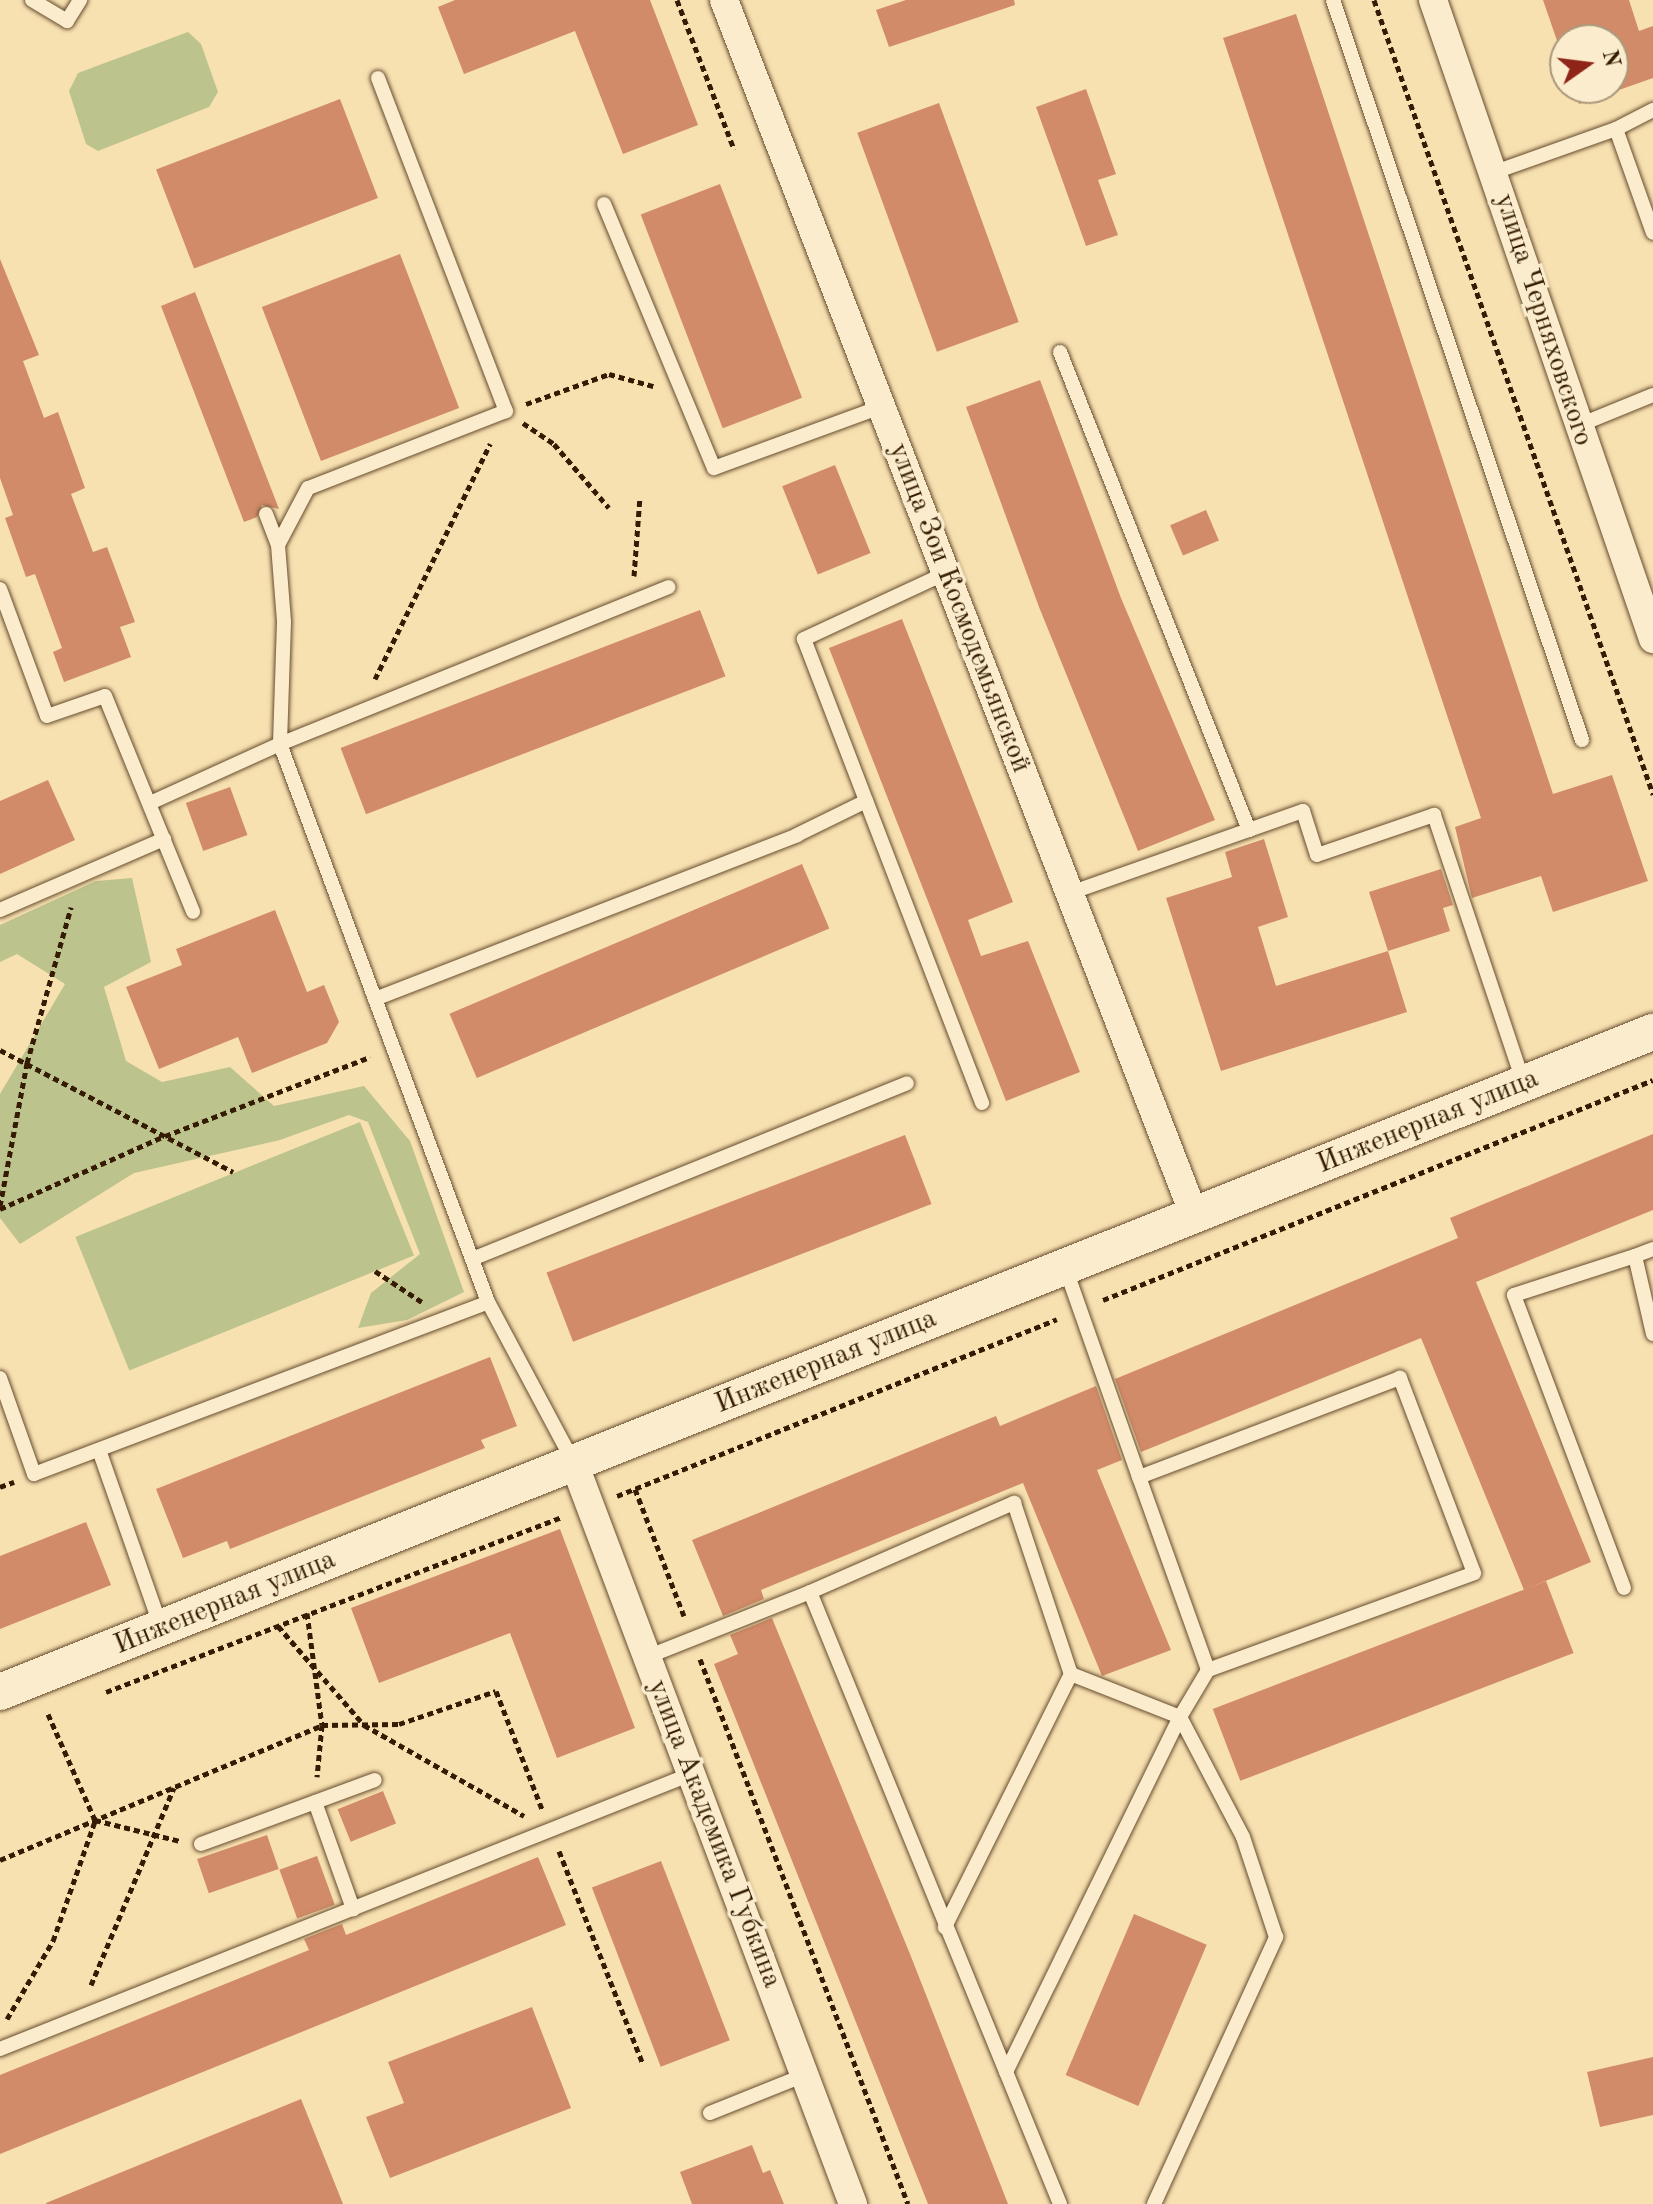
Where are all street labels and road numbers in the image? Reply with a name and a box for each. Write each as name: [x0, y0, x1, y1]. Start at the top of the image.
street label: улица Черняховского: [1486, 190, 1600, 450]
street label: улица Зои Космодемьянской: [881, 438, 1037, 778]
street label: Инженерная улица: [1312, 1062, 1544, 1182]
street label: Инженерная улица: [710, 1302, 942, 1422]
street label: Инженерная улица: [109, 1543, 341, 1663]
street label: улица Академика Губкина: [640, 1675, 788, 1993]

